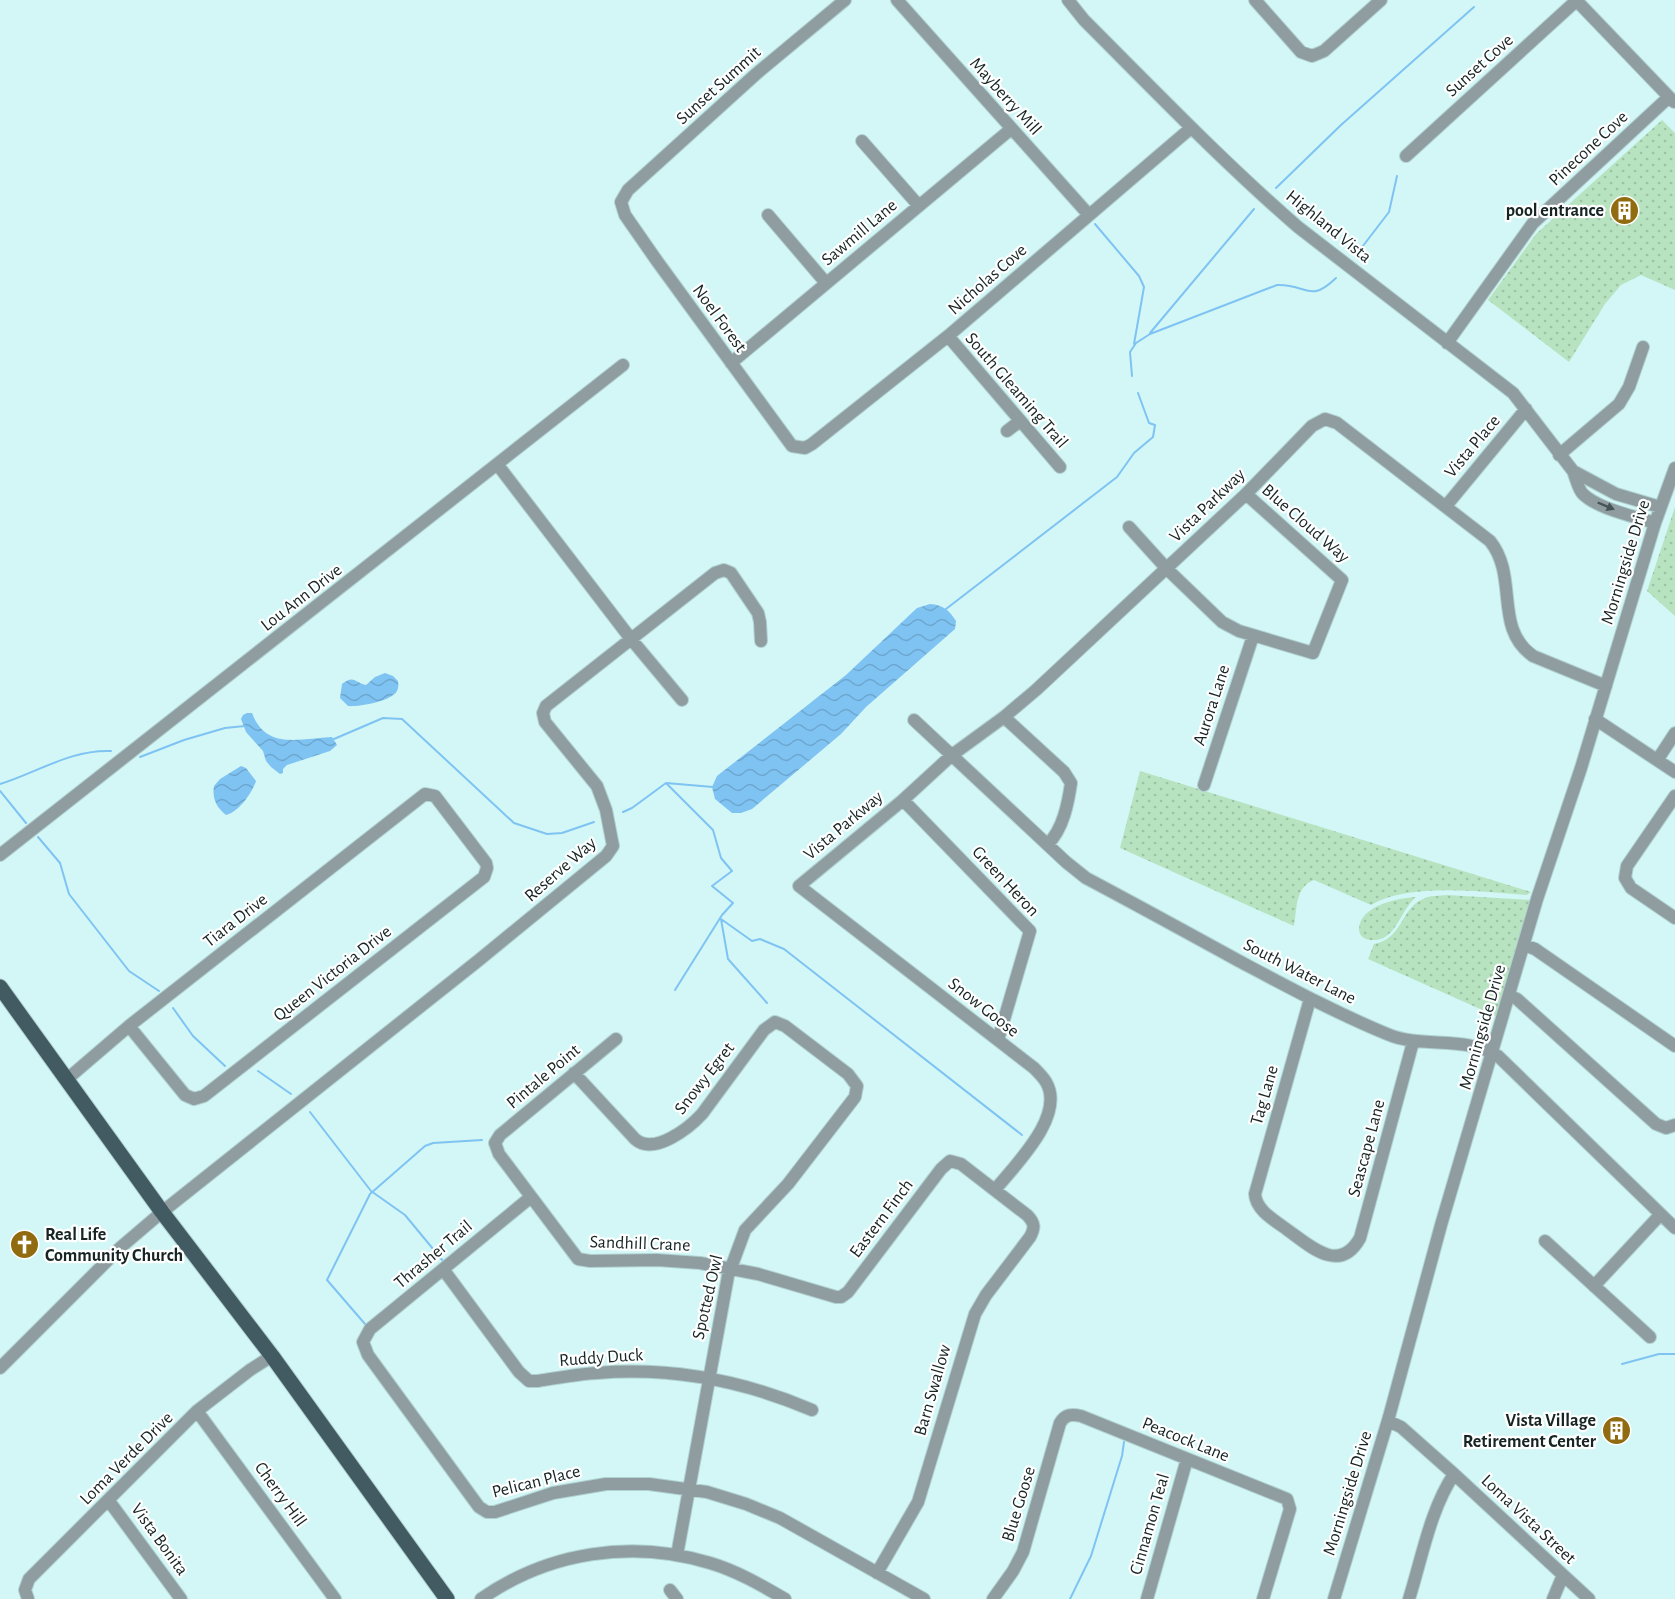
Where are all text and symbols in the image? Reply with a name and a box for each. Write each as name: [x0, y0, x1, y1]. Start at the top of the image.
street label: Sunset Cove: [1443, 31, 1517, 100]
street label: Sunset Summit: [673, 43, 765, 128]
street label: Mayberry Mill: [966, 54, 1044, 139]
street label: Pinecone Cove: [1546, 108, 1632, 190]
street label: Highland Vista: [1282, 187, 1375, 267]
building icon: pool entrance: [1609, 194, 1641, 226]
street label: Sawmill Lane: [819, 196, 901, 269]
place label: pool entrance: [1506, 202, 1604, 220]
street label: Nicholas Cove: [945, 241, 1030, 319]
street label: Noel Forest: [689, 281, 750, 356]
street label: South Gleaming Trail: [962, 330, 1071, 452]
street label: Vista Place: [1442, 412, 1504, 481]
street label: Vista Parkway: [1167, 465, 1249, 546]
street label: Blue Cloud Way: [1258, 481, 1353, 567]
street label: Morningside Drive: [1598, 498, 1653, 627]
one-way arrow: [1598, 501, 1616, 511]
street label: Lou Ann Drive: [258, 561, 345, 635]
street label: Aurora Lane: [1190, 663, 1233, 748]
street label: Vista Parkway: [801, 788, 887, 864]
street label: Reserve Way: [521, 834, 600, 905]
street label: Green Heron: [968, 843, 1042, 920]
street label: Tiara Drive: [200, 890, 271, 951]
street label: Queen Victoria Drive: [270, 922, 395, 1025]
street label: South Water Lane: [1240, 936, 1359, 1008]
street label: Morningside Drive: [1457, 963, 1509, 1092]
street label: Snow Goose: [945, 975, 1022, 1041]
street label: Snowy Egret: [671, 1039, 738, 1118]
street label: Pintale Point: [504, 1041, 584, 1112]
street label: Tag Lane: [1248, 1064, 1282, 1127]
street label: Seascape Lane: [1345, 1098, 1389, 1199]
street label: Eastern Finch: [847, 1176, 917, 1261]
street label: Thrasher Trail: [391, 1217, 476, 1292]
place label: Real Life Community Church: [45, 1226, 183, 1265]
church icon: Real Life Community Church: [8, 1228, 40, 1260]
street label: Sandhill Crane: [589, 1233, 691, 1255]
street label: Spotted Owl: [689, 1253, 726, 1341]
street label: Barn Swallow: [911, 1343, 955, 1438]
street label: Ruddy Duck: [559, 1346, 644, 1370]
street label: Loma Verde Drive: [77, 1409, 177, 1509]
place label: Vista Village Retirement Center: [1463, 1412, 1597, 1451]
street label: Peacock Lane: [1139, 1414, 1232, 1466]
building icon: Vista Village Retirement Center: [1601, 1414, 1633, 1446]
street label: Morningside Drive: [1320, 1429, 1375, 1558]
street label: Cherry Hill: [251, 1459, 310, 1530]
street label: Pelican Place: [490, 1462, 582, 1502]
street label: Blue Goose: [999, 1465, 1039, 1544]
street label: Loma Vista Street: [1478, 1471, 1579, 1568]
street label: Cinnamon Teal: [1127, 1472, 1173, 1577]
street label: Vista Bonita: [127, 1500, 191, 1579]

